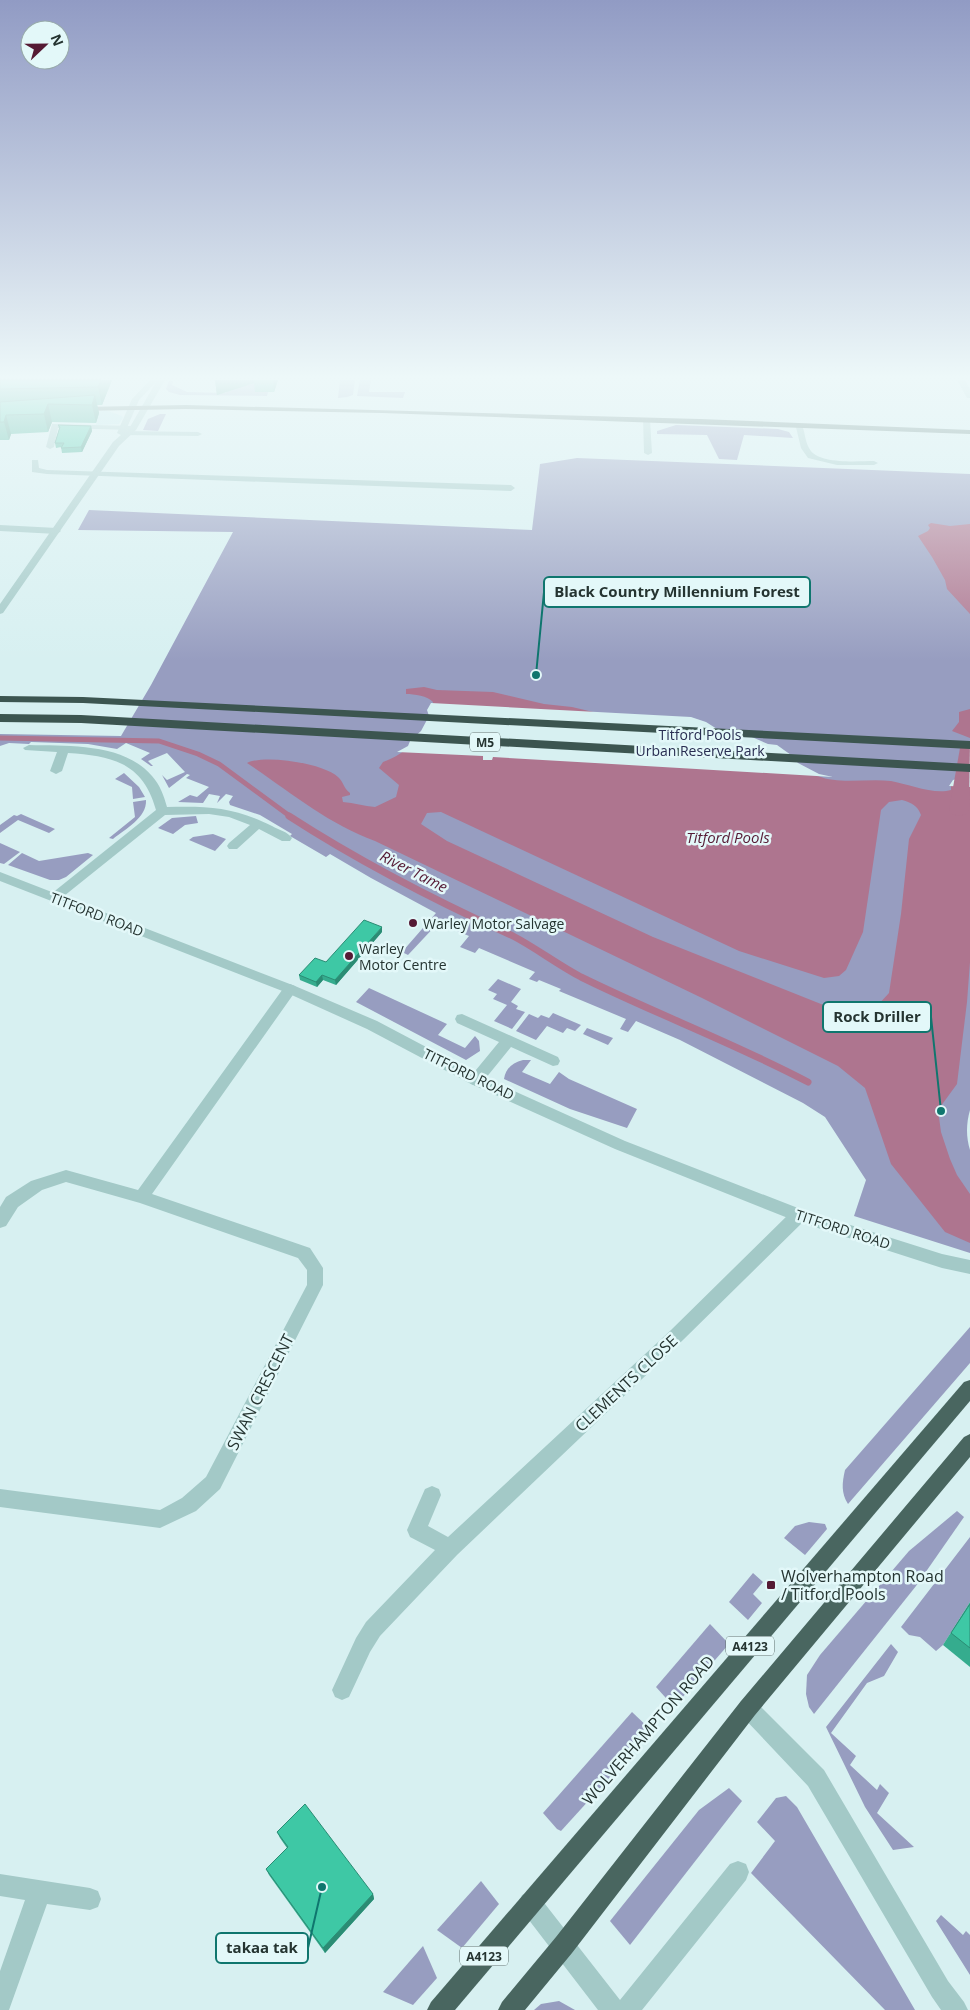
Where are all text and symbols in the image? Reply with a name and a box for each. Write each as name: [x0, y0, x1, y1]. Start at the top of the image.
north arrow: [20, 20, 70, 70]
text: N: [47, 31, 68, 49]
callout: Black Country Millennium Forest: [544, 577, 810, 607]
text: Black Country Millennium Forest: [554, 581, 800, 601]
park label: Titford Pools Urban Reserve Park: [635, 725, 765, 760]
road number: M5: [470, 732, 500, 752]
water label: Titford Pools: [686, 827, 770, 847]
water label: River Tame: [377, 846, 452, 897]
street label: TITFORD ROAD: [48, 887, 146, 941]
place label: Warley Motor Salvage: [423, 914, 565, 933]
marker: Warley Motor Salvage: [407, 917, 419, 929]
place label: Warley Motor Centre: [359, 939, 447, 974]
marker: Warley Motor Centre: [343, 950, 355, 962]
callout: Rock Driller: [823, 1002, 931, 1032]
text: Rock Driller: [833, 1006, 921, 1026]
street label: TITFORD ROAD: [421, 1044, 517, 1104]
street label: TITFORD ROAD: [793, 1205, 893, 1253]
street label: SWAN CRESCENT: [221, 1330, 299, 1454]
street label: CLEMENTS CLOSE: [570, 1330, 682, 1436]
place label: Wolverhampton Road / Titford Pools: [781, 1565, 944, 1605]
marker: Wolverhampton Road / Titford Pools: [765, 1579, 777, 1591]
road number: A4123: [726, 1636, 774, 1655]
street label: WOLVERHAMPTON ROAD: [577, 1651, 719, 1809]
callout: takaa tak: [216, 1933, 308, 1963]
text: takaa tak: [226, 1937, 299, 1957]
road number: A4123: [460, 1946, 508, 1965]

